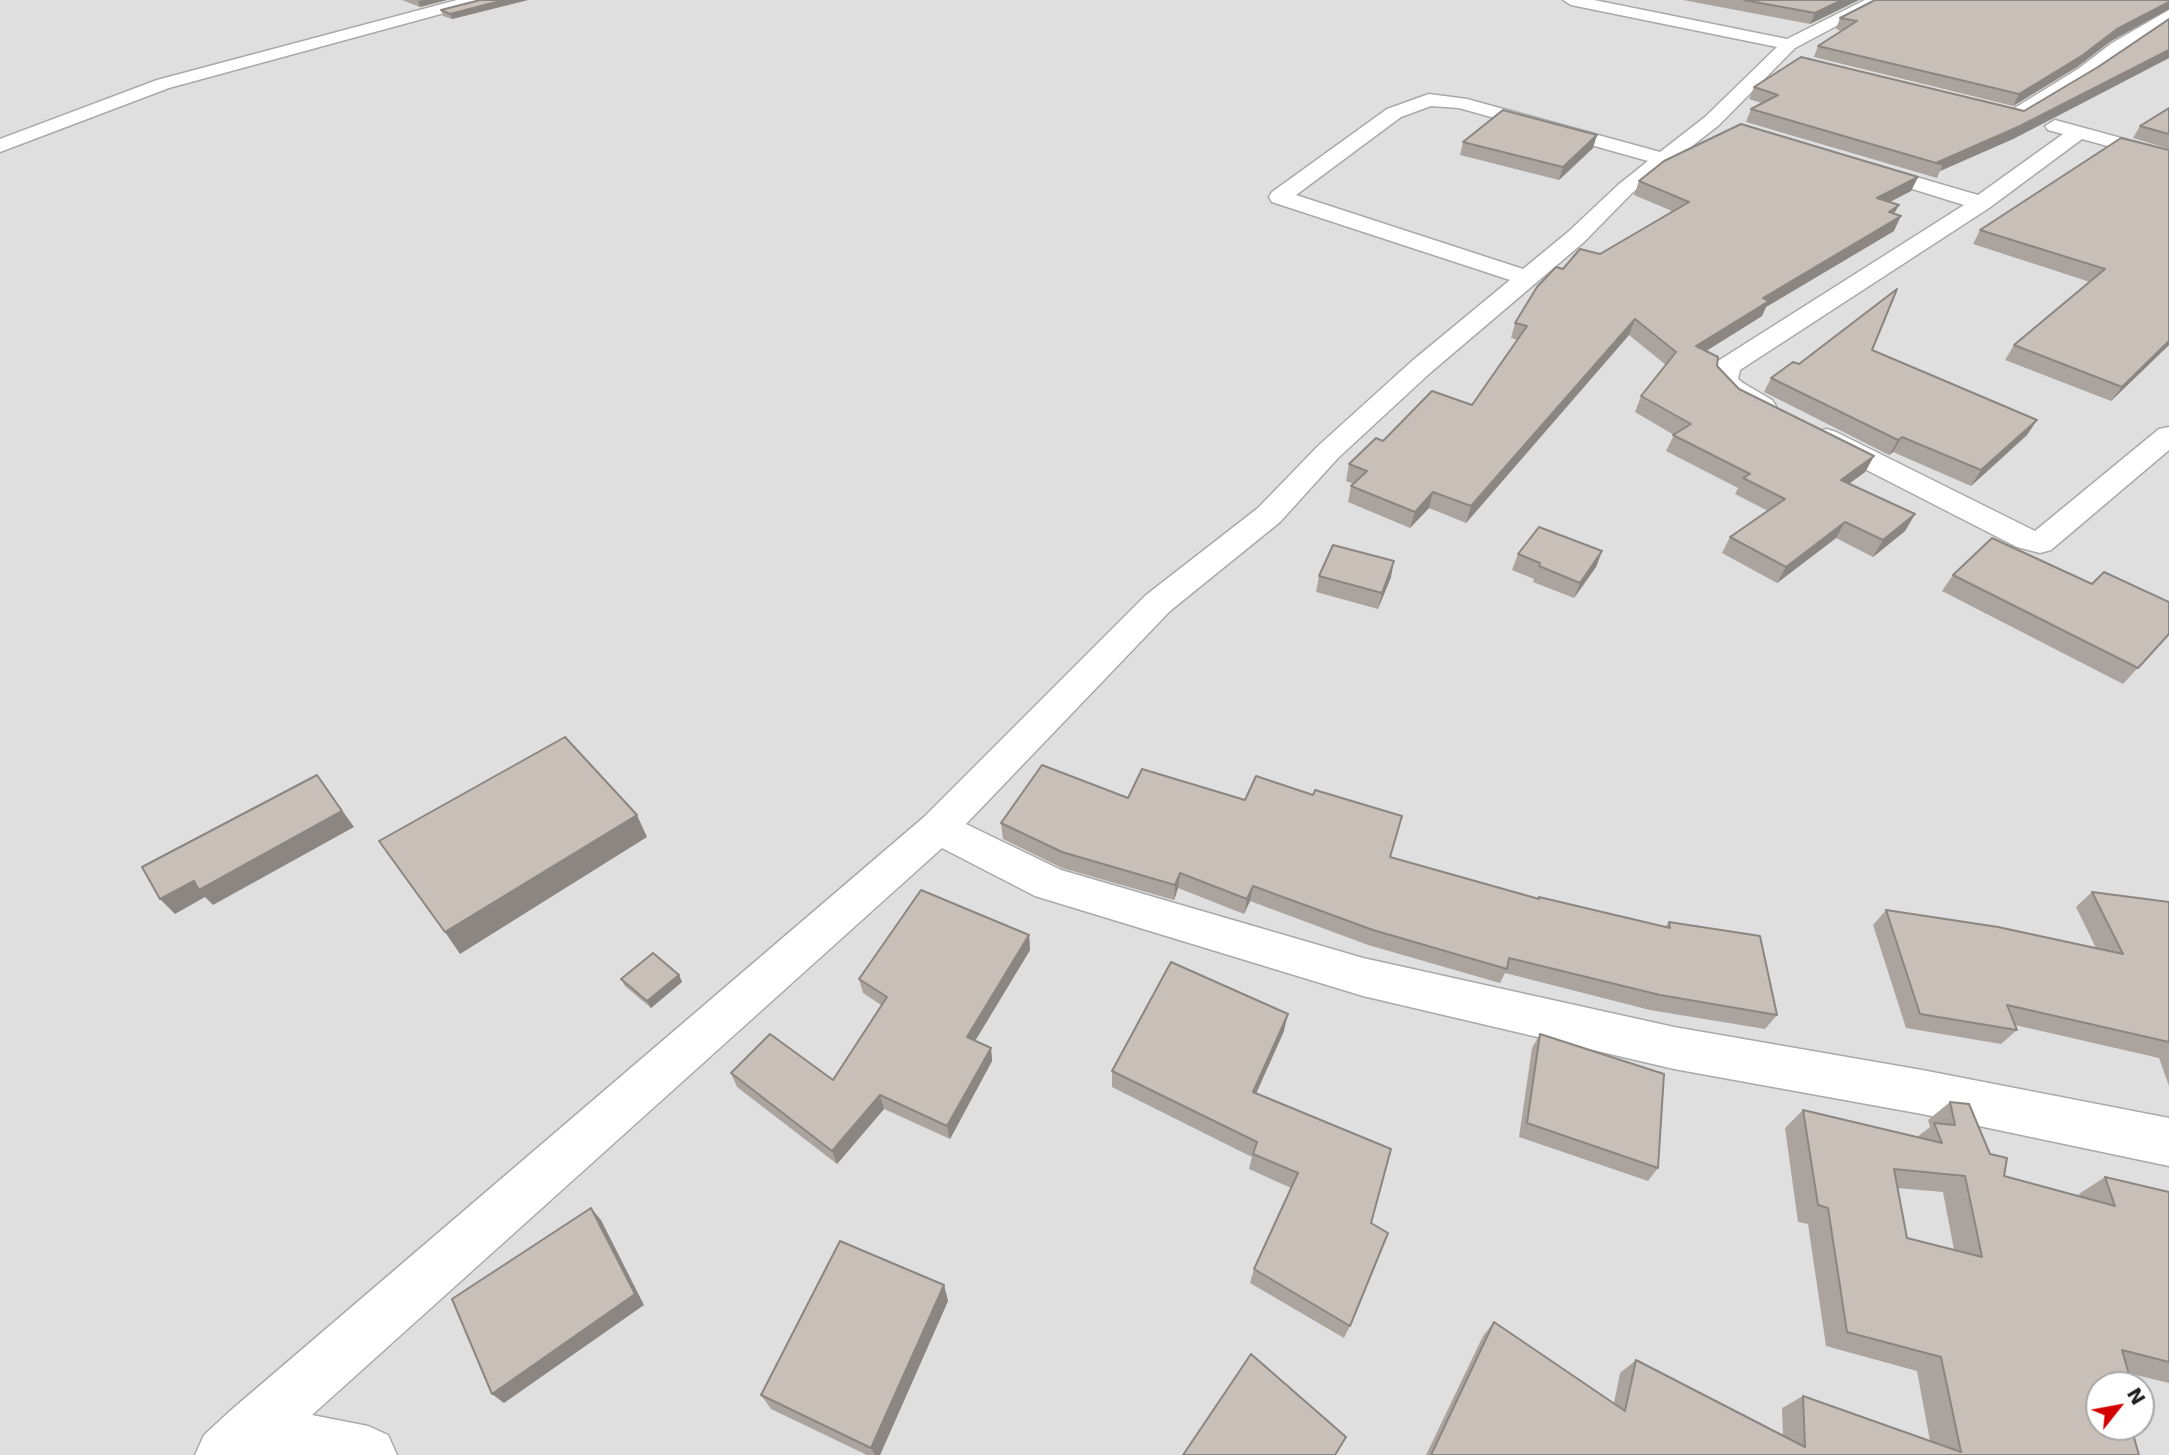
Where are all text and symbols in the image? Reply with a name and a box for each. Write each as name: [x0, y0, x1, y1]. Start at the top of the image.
north arrow: [2085, 1371, 2155, 1441]
text: N: [2123, 1384, 2150, 1409]

